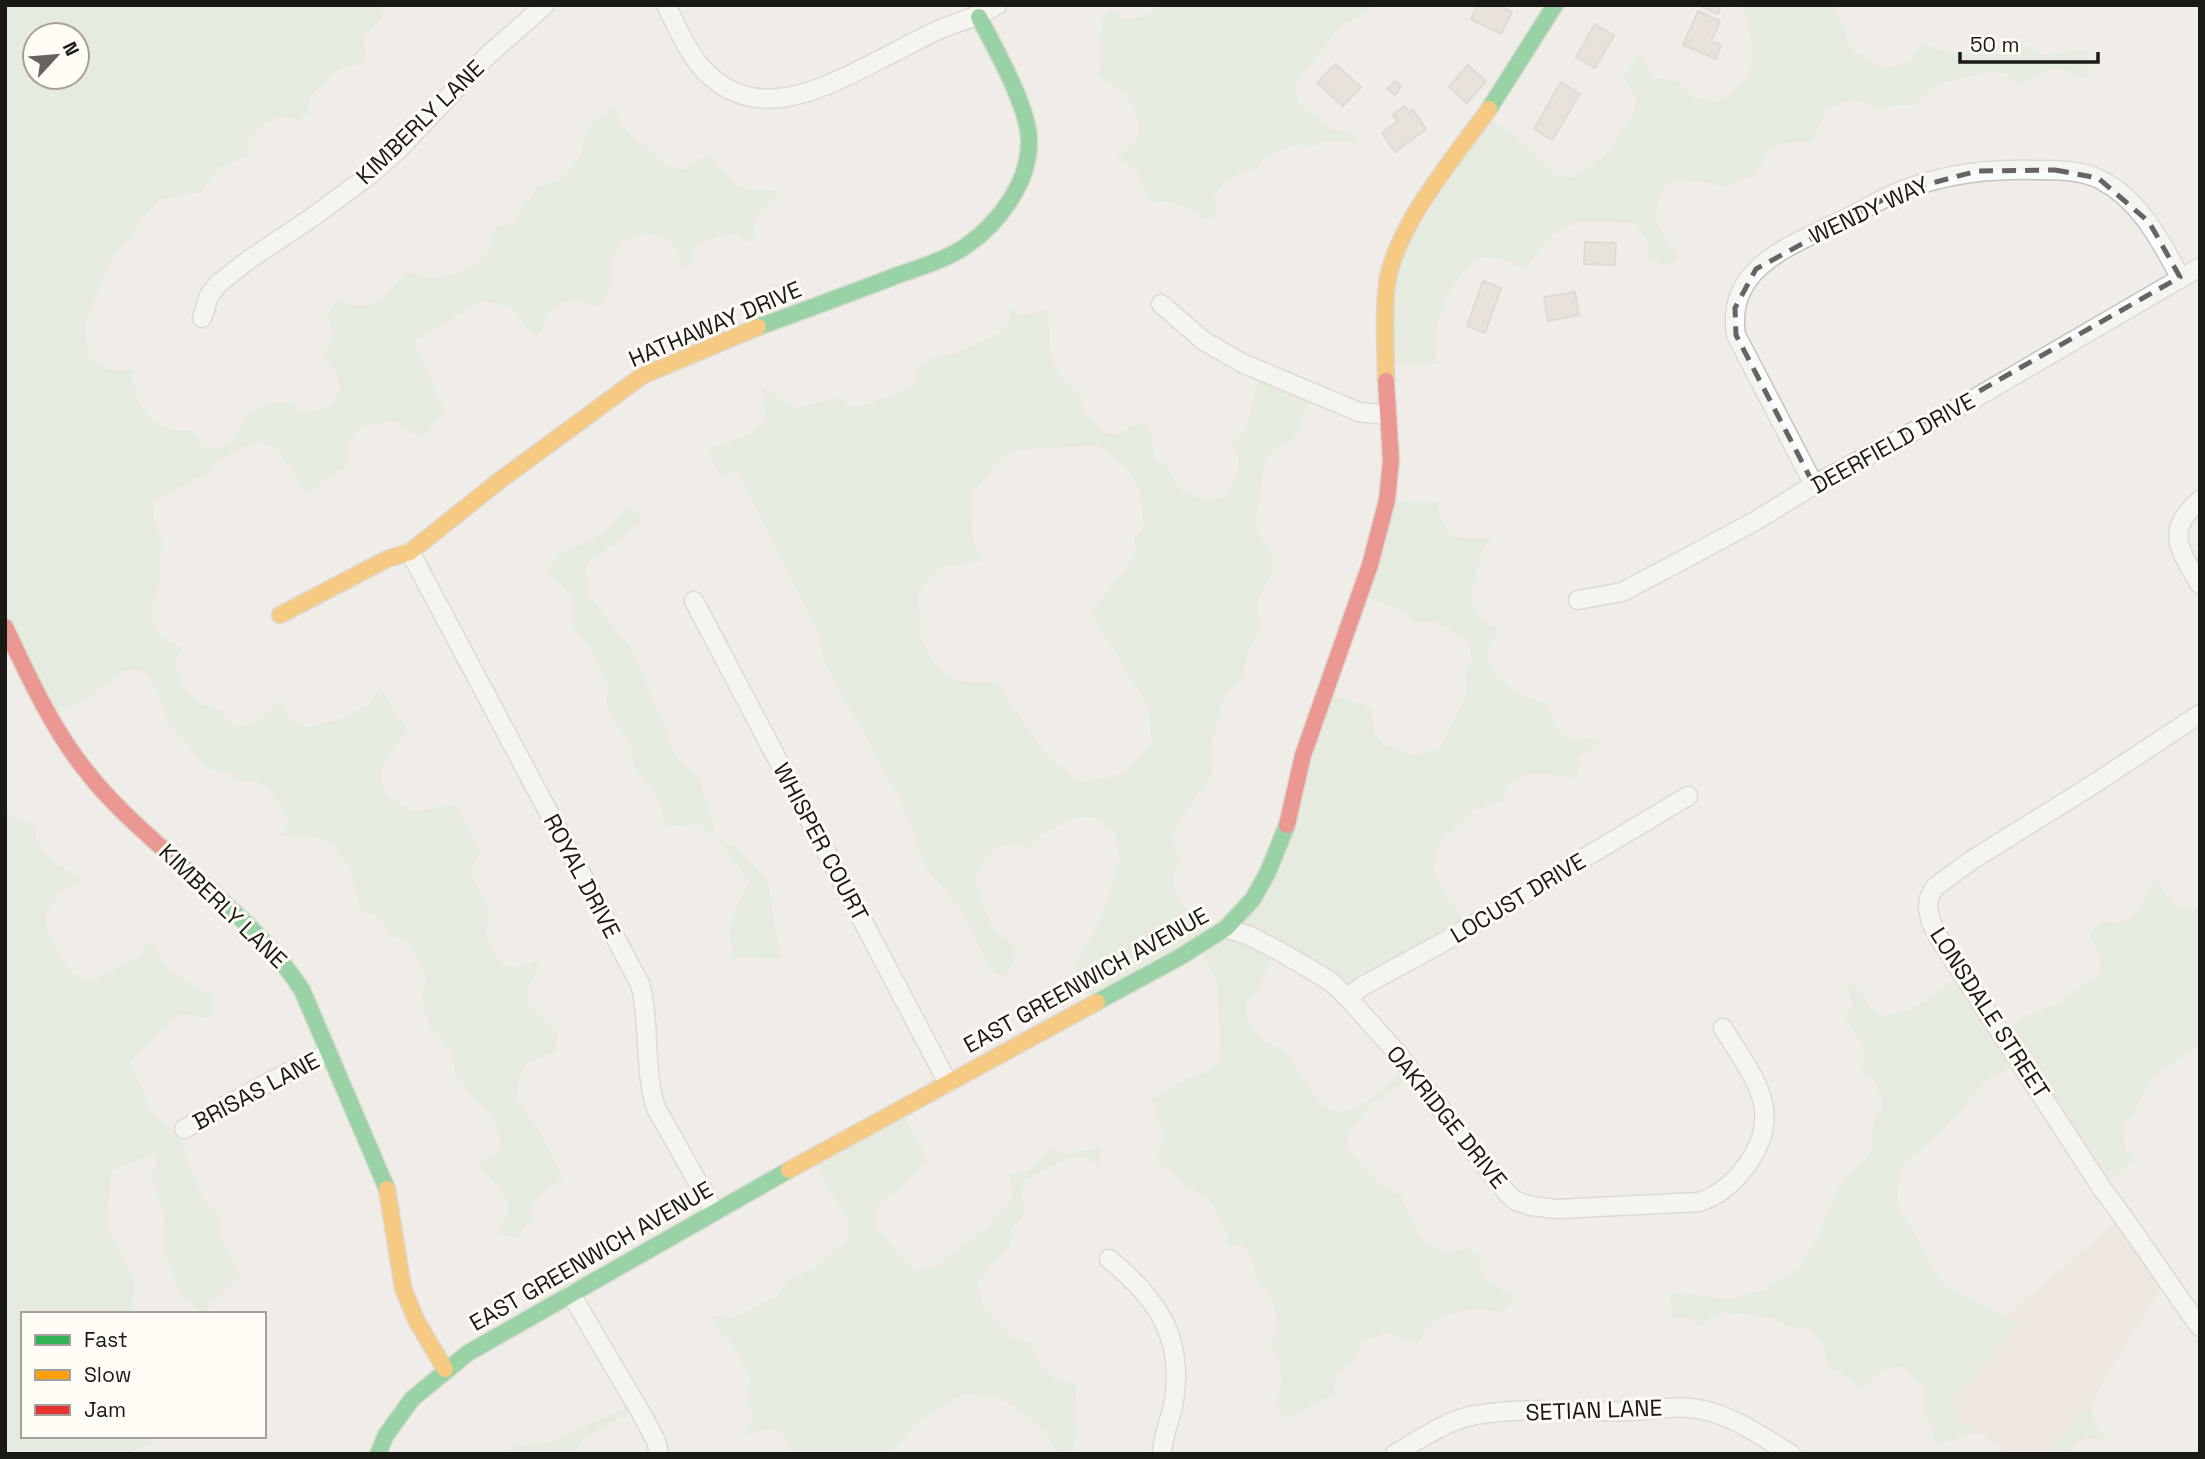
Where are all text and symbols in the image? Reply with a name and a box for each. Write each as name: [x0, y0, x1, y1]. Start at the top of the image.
north arrow: [21, 21, 91, 91]
scale bar: [1960, 21, 2098, 65]
text: 50 m: [1970, 31, 2020, 58]
text: N: [57, 38, 85, 60]
street label: KIMBERLY LANE: [350, 53, 490, 191]
street label: WENDY WAY: [1804, 169, 1934, 251]
street label: HATHAWAY DRIVE: [624, 274, 806, 374]
street label: DEERFIELD DRIVE: [1806, 386, 1980, 500]
street label: WHISPER COURT: [767, 758, 875, 926]
street label: ROYAL DRIVE: [537, 809, 627, 943]
street label: KIMBERLY LANE: [153, 837, 293, 975]
street label: LOCUST DRIVE: [1445, 846, 1591, 950]
street label: EAST GREENWICH AVENUE: [958, 900, 1214, 1060]
street label: LONSDALE STREET: [1923, 922, 2057, 1104]
street label: OAKRIDGE DRIVE: [1380, 1039, 1514, 1195]
street label: BRISAS LANE: [188, 1045, 324, 1137]
street label: EAST GREENWICH AVENUE: [464, 1174, 718, 1338]
legend: [21, 1312, 266, 1438]
text: Fast: [84, 1326, 128, 1353]
text: Slow: [84, 1361, 132, 1388]
street label: SETIAN LANE: [1525, 1393, 1663, 1427]
text: Jam: [84, 1396, 126, 1423]

